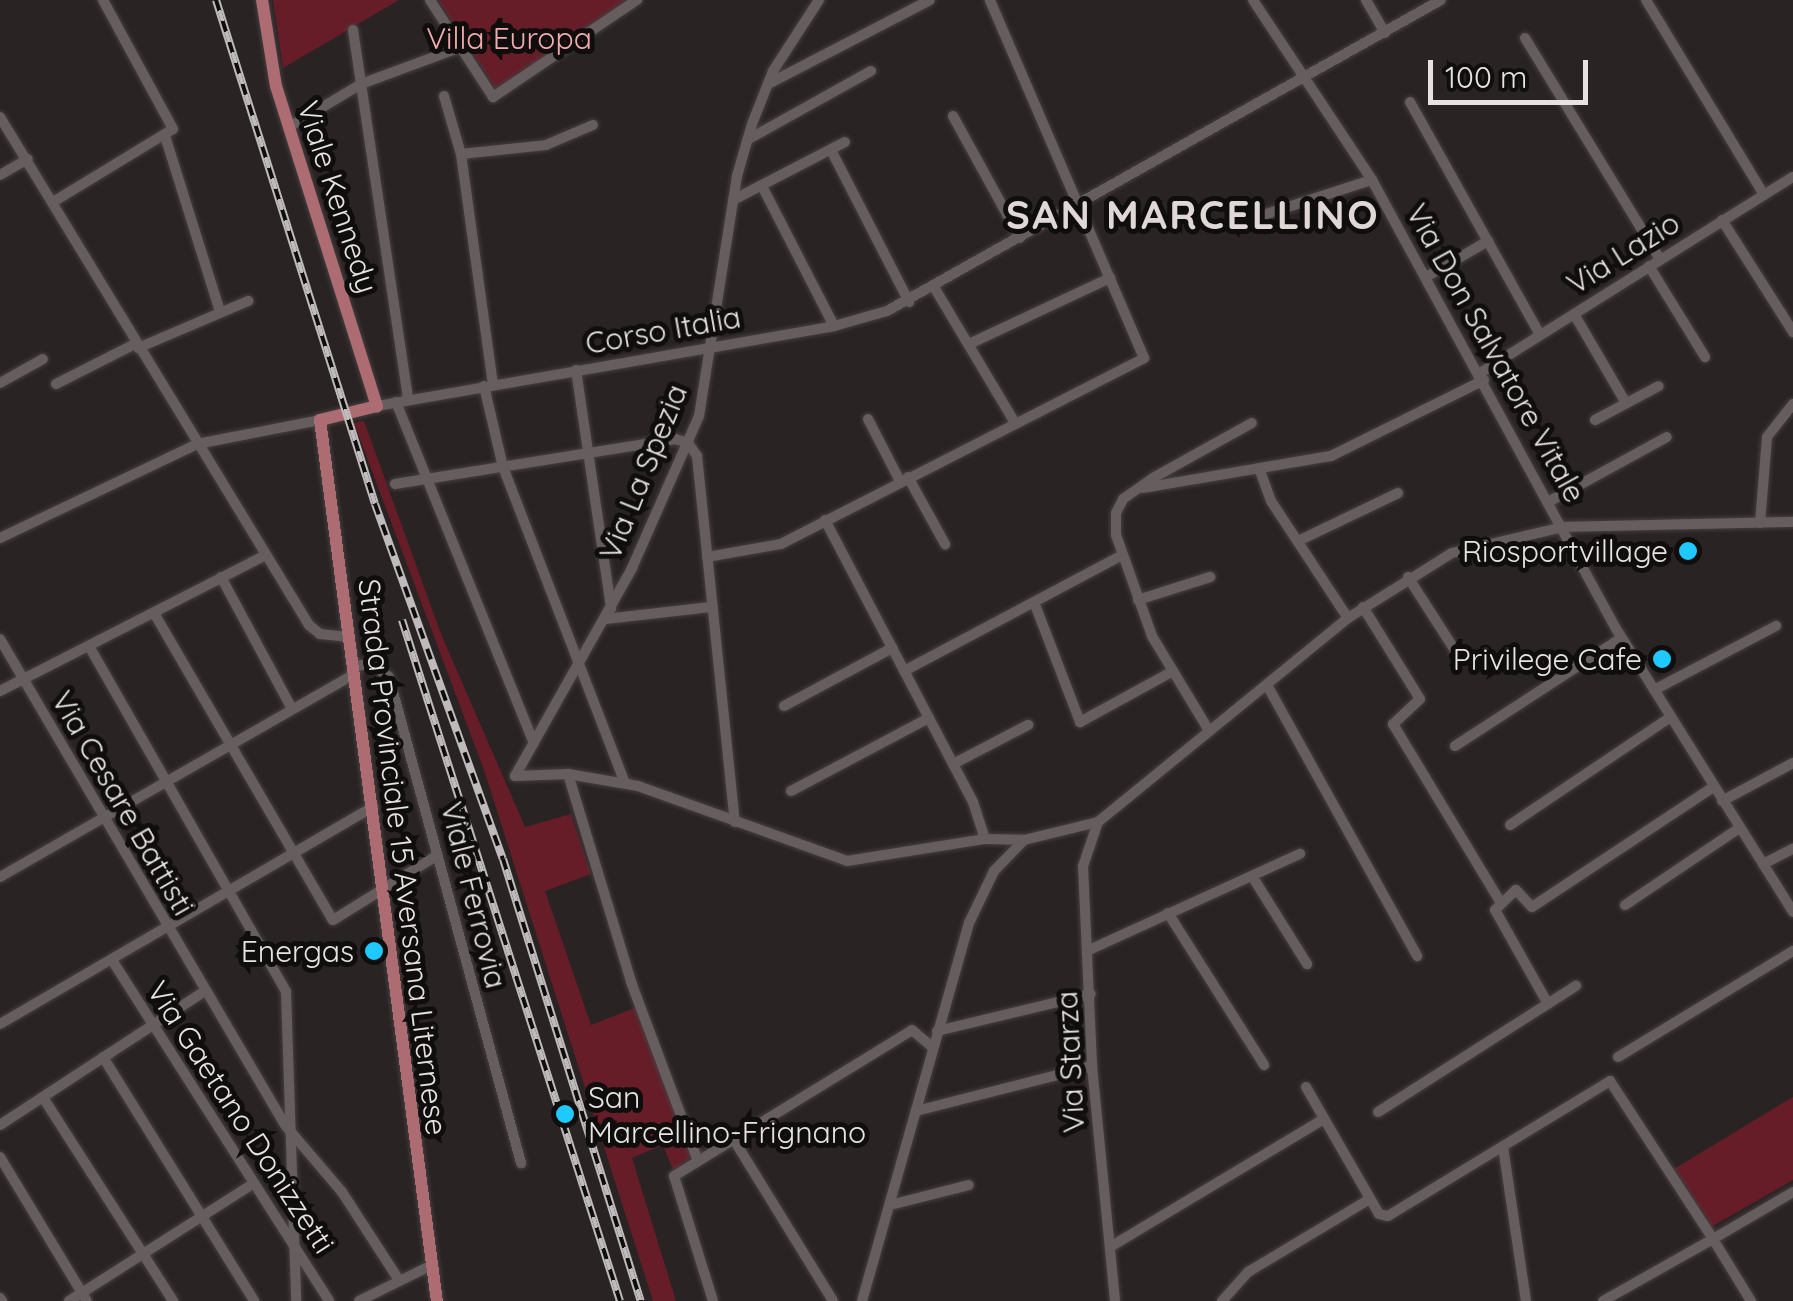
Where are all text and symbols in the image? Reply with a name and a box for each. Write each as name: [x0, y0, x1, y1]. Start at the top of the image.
park label: Villa Europa: [426, 20, 592, 56]
scale bar: [1433, 40, 1593, 102]
text: 100 m: [1445, 58, 1527, 96]
street label: Viale Kennedy: [290, 96, 386, 298]
district label: SAN MARCELLINO: [1006, 190, 1380, 238]
street label: Via Don Salvatore Vitale: [1399, 197, 1593, 509]
street label: Via Lazio: [1560, 204, 1686, 302]
street label: Corso Italia: [583, 299, 743, 361]
street label: Via La Spezia: [591, 379, 695, 565]
place label: Riosportvillage: [1462, 533, 1668, 569]
marker: Riosportvillage: [1677, 540, 1699, 562]
street label: Strada Provinciale 15 Aversana Liternese: [351, 577, 455, 1137]
place label: Privilege Cafe: [1453, 641, 1642, 677]
marker: Privilege Cafe: [1651, 648, 1673, 670]
street label: Via Cesare Battisti: [44, 684, 202, 922]
street label: Viale Ferrovia: [433, 798, 515, 992]
place label: Energas: [241, 933, 354, 969]
marker: Energas: [363, 940, 385, 962]
street label: Via Gaetano Donizzetti: [140, 974, 342, 1260]
street label: Via Starza: [1048, 990, 1092, 1134]
place label: San Marcellino-Frignano: [588, 1079, 866, 1150]
marker: San Marcellino-Frignano: [552, 1101, 578, 1127]

